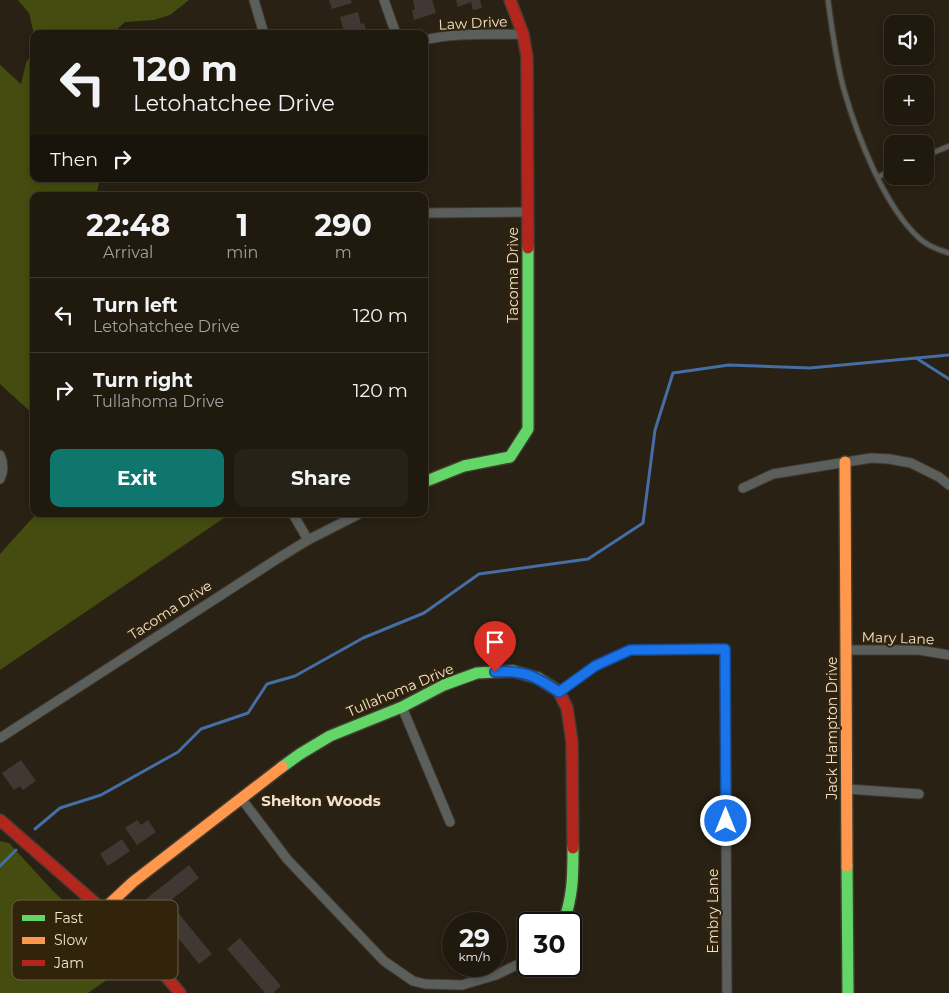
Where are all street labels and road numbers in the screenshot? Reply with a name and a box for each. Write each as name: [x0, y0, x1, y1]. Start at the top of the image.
street label: Law Drive: [438, 12, 508, 34]
street label: Tacoma Drive: [504, 227, 522, 323]
street label: Tacoma Drive: [125, 576, 215, 644]
street label: Mary Lane: [861, 628, 935, 648]
street label: Jack Hampton Drive: [823, 656, 841, 801]
street label: Tullahoma Drive: [344, 659, 456, 721]
street label: Embry Lane: [704, 869, 722, 953]

